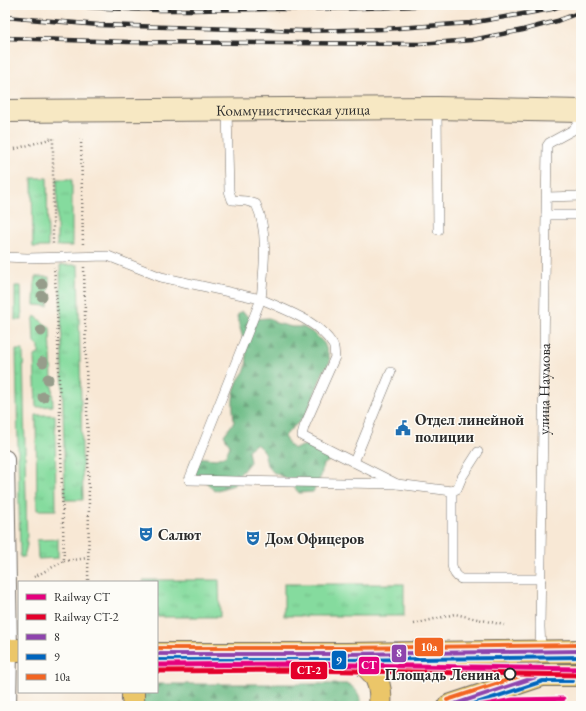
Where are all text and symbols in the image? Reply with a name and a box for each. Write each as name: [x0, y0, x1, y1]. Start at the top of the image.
street label: Коммунистическая улица: [216, 99, 370, 119]
street label: улица Наумова: [533, 343, 554, 435]
place label: Отдел линейной полиции: [415, 410, 524, 446]
public building icon: Отдел линейной полиции: [394, 419, 412, 437]
theatre icon: Салют: [137, 525, 155, 543]
place label: Салют: [158, 525, 201, 544]
theatre icon: Дом Офицеров: [244, 529, 262, 547]
place label: Дом Офицеров: [265, 529, 364, 548]
legend: [18, 581, 158, 693]
text: Railway СТ: [54, 589, 111, 605]
text: Railway СТ-2: [54, 609, 119, 625]
text: 8: [54, 629, 60, 645]
line badge: 10а: [414, 637, 444, 657]
text: 10а: [421, 640, 437, 654]
line badge: 8: [391, 644, 407, 663]
text: 8: [396, 646, 402, 660]
text: 9: [54, 649, 60, 665]
line badge: 9: [331, 650, 347, 670]
text: 9: [336, 653, 342, 667]
line badge: СТ: [358, 656, 380, 675]
text: СТ: [361, 658, 377, 672]
line badge: СТ-2: [290, 661, 328, 680]
text: СТ-2: [297, 663, 321, 677]
place label: Площадь Ленина: [385, 665, 500, 684]
marker: Площадь Ленина: [503, 667, 517, 681]
text: 10а: [54, 669, 71, 685]

